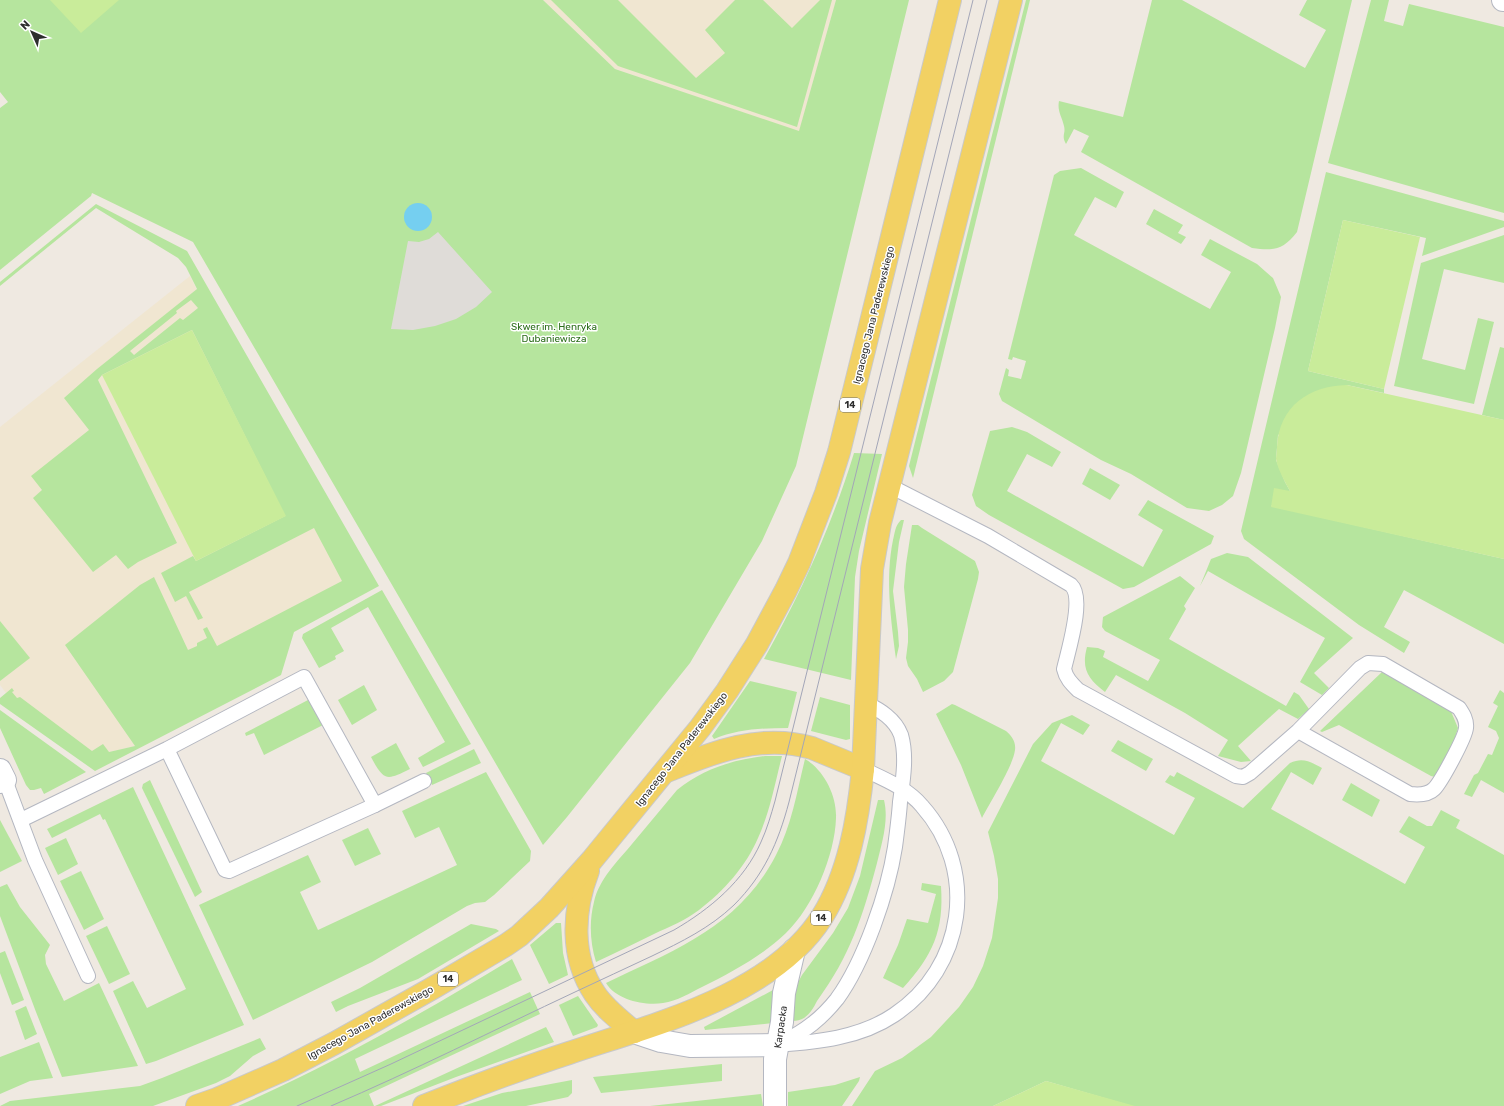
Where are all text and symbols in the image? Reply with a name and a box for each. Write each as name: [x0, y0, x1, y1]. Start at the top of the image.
north arrow: [12, 12, 52, 52]
text: N: [18, 18, 33, 33]
street label: Ignacego Jana Paderewskiego: [851, 245, 897, 386]
park label: Skwer im. Henryka Dubaniewicza: [511, 321, 597, 345]
road number: 14: [840, 398, 860, 412]
street label: Ignacego Jana Paderewskiego: [633, 690, 730, 809]
road number: 14: [811, 911, 831, 925]
road number: 14: [438, 972, 458, 986]
street label: Ignacego Jana Paderewskiego: [306, 983, 436, 1063]
street label: Karpacka: [772, 1005, 790, 1049]

